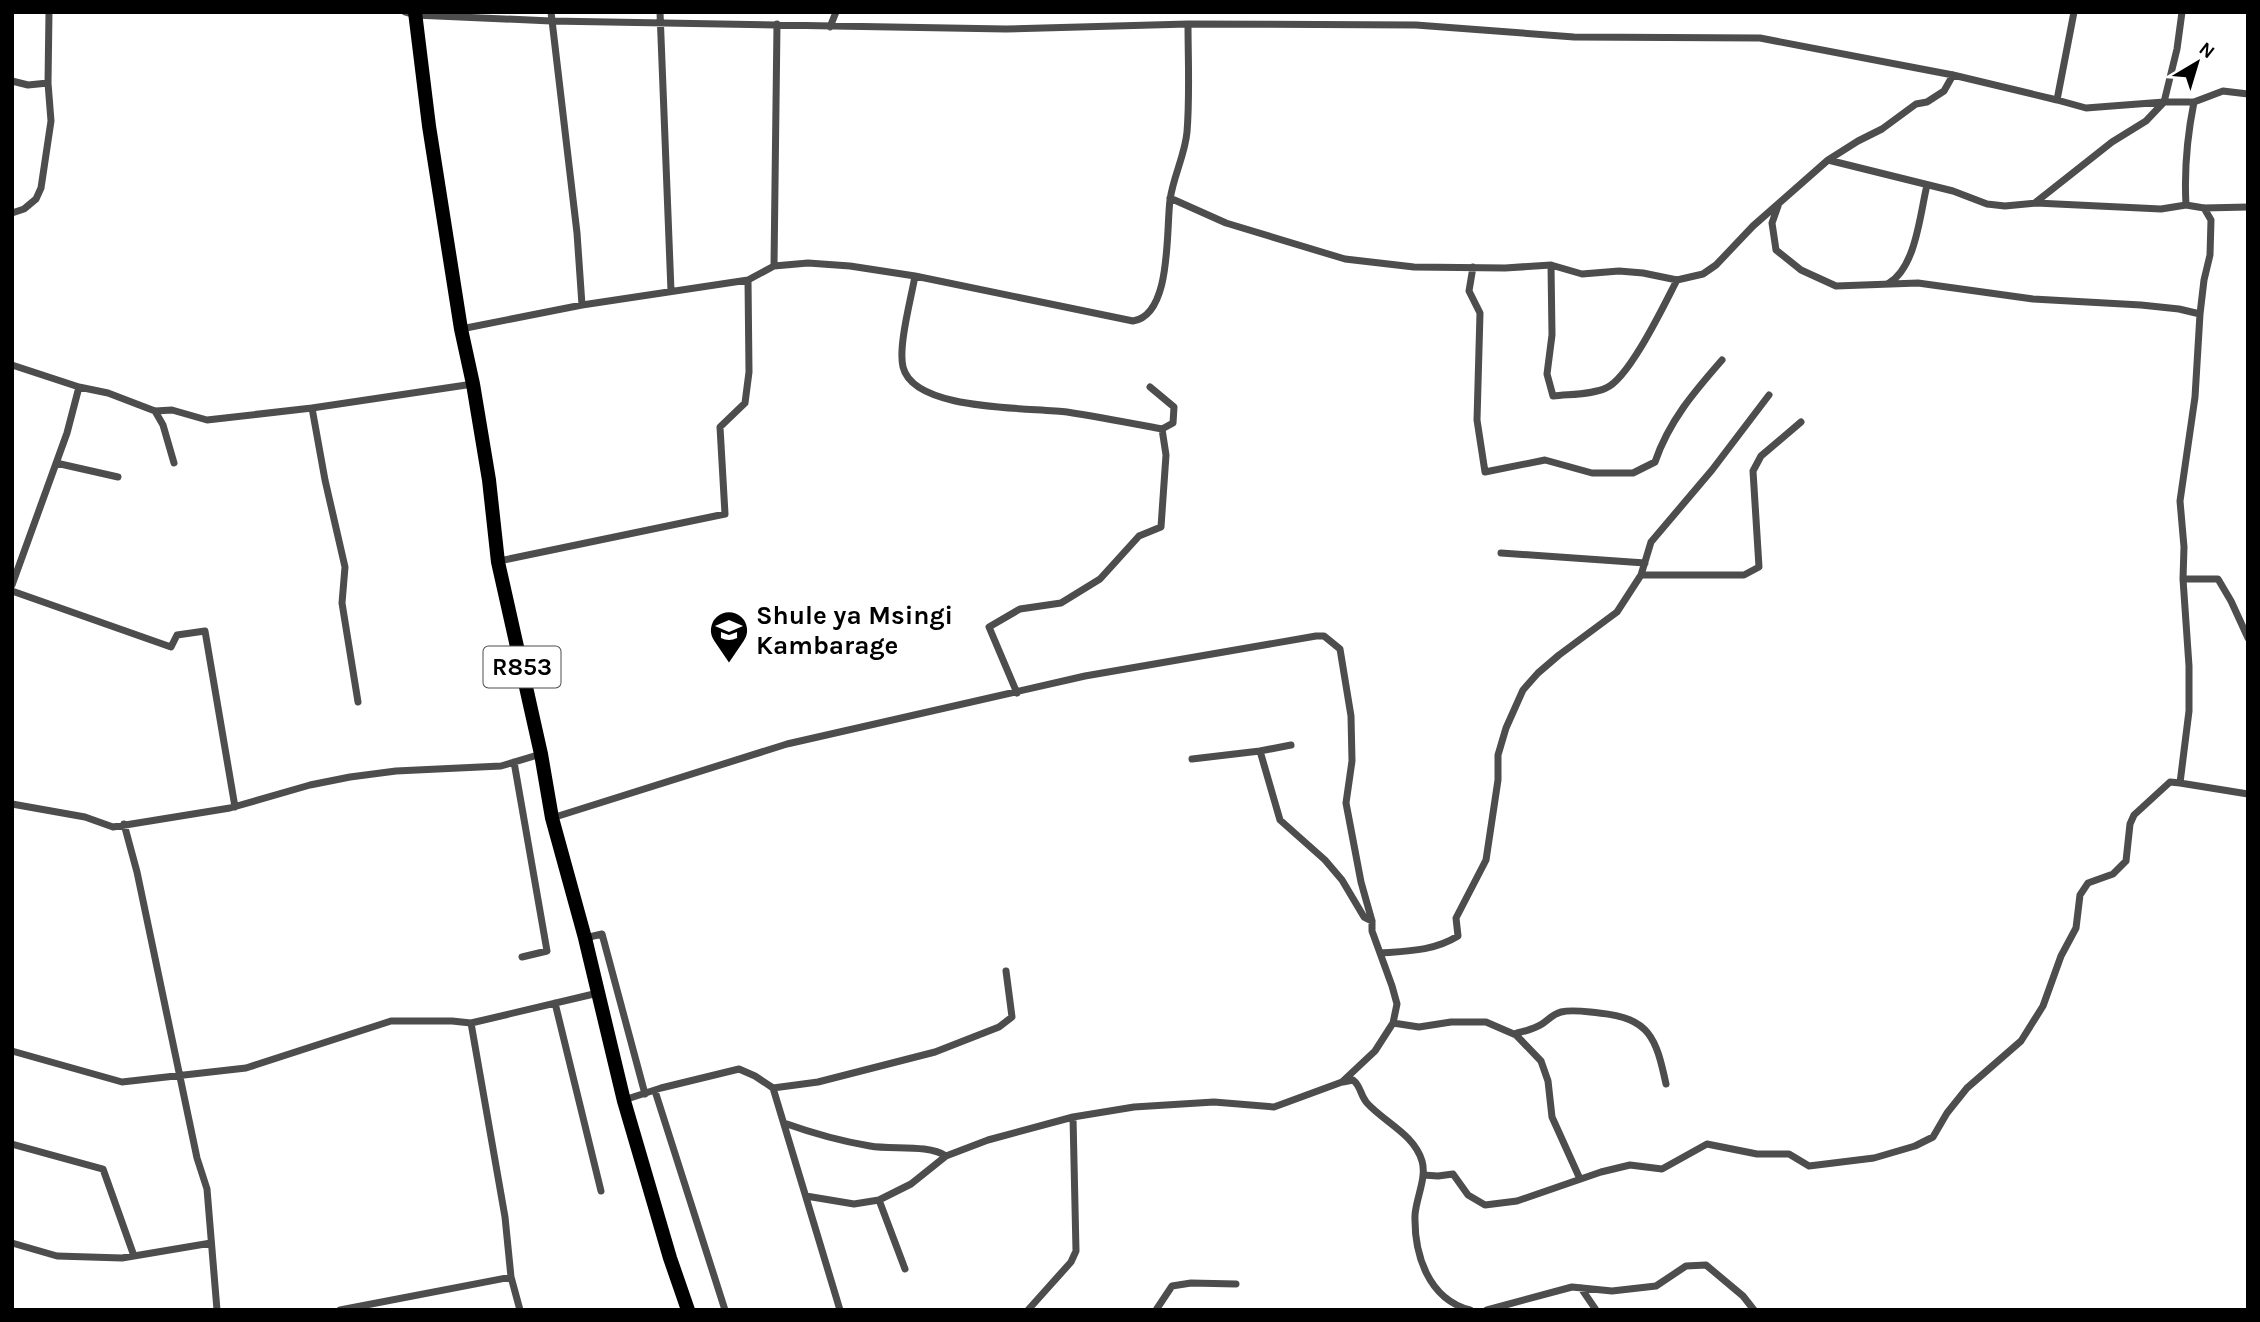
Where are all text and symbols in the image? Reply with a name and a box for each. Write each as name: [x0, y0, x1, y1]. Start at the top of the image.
north arrow: [2162, 28, 2232, 98]
text: N: [2195, 38, 2219, 63]
place label: Shule ya Msingi Kambarage: [756, 600, 953, 661]
school or university icon: Shule ya Msingi Kambarage: [708, 609, 750, 664]
road number: R853: [484, 646, 560, 688]

